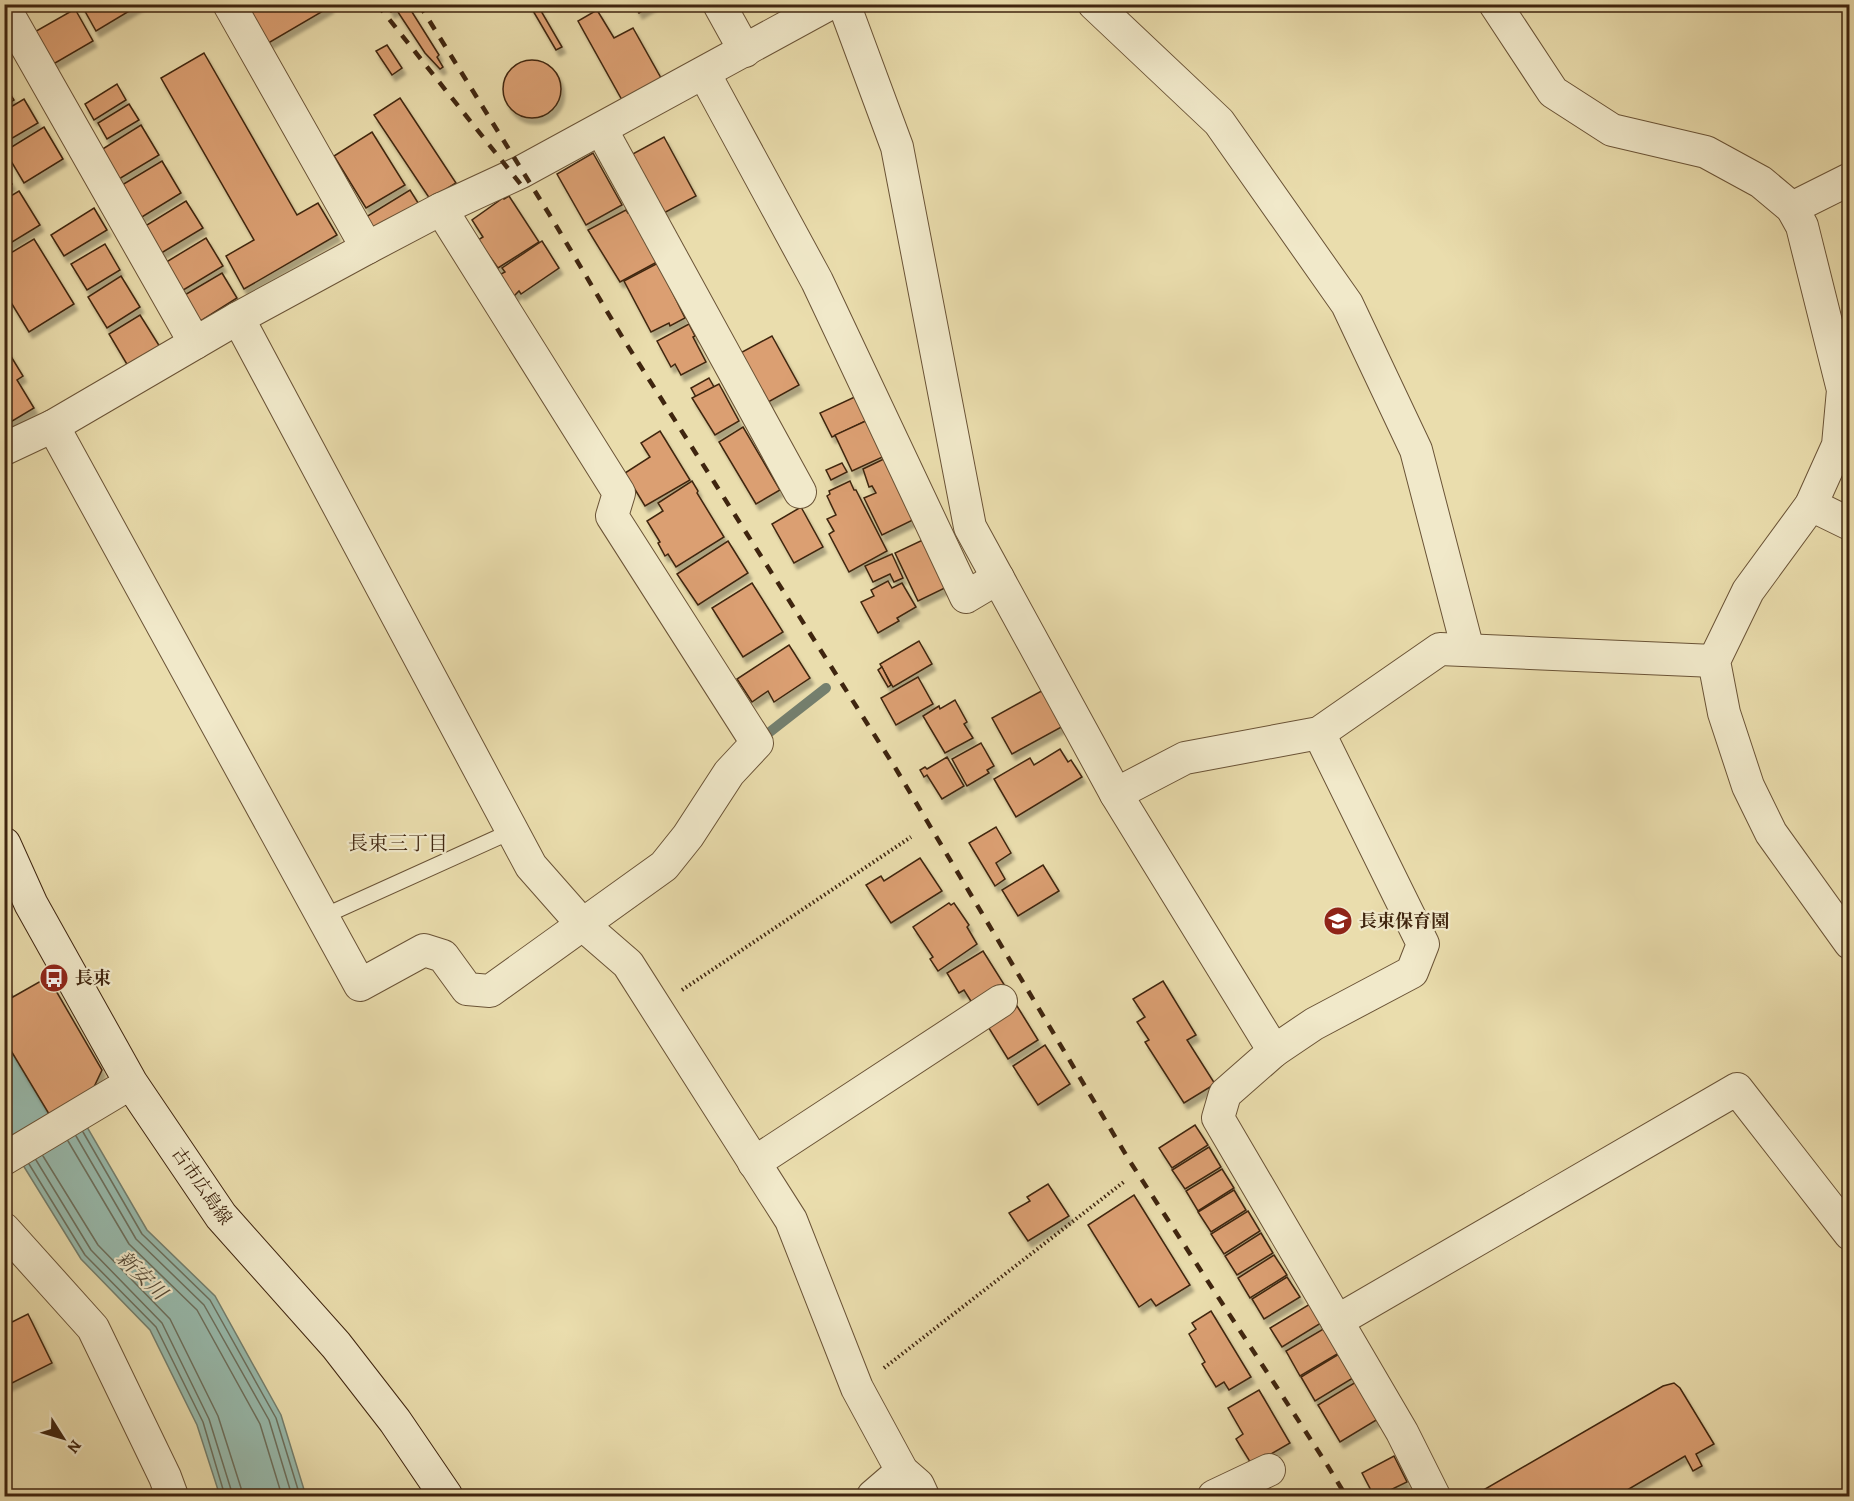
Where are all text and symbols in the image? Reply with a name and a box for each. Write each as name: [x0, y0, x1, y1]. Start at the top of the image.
district label: 長束三丁目: [348, 830, 448, 857]
school or university icon: 長束保育園: [1322, 905, 1354, 937]
place label: 長束保育園: [1359, 909, 1449, 933]
bus stop icon: 長束: [38, 962, 70, 994]
place label: 長束: [75, 966, 111, 990]
street label: 古市広島線: [166, 1142, 238, 1230]
water label: 新安川: [111, 1245, 174, 1307]
north arrow: [33, 1408, 93, 1468]
text: N: [62, 1435, 86, 1458]

